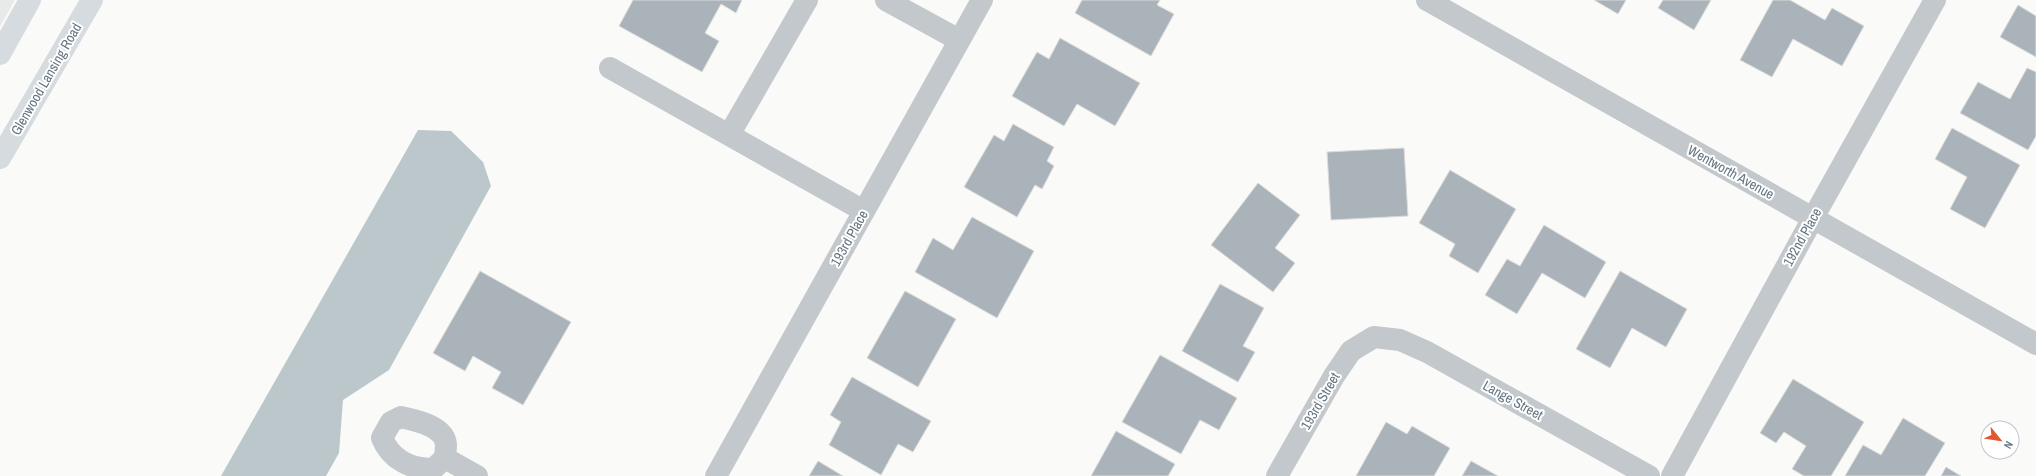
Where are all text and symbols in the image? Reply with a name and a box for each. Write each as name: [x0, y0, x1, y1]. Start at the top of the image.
street label: Glenwood Lansing Road: [7, 20, 85, 138]
street label: Wentworth Avenue: [1685, 141, 1777, 203]
street label: 192nd Place: [1779, 205, 1825, 269]
street label: 193rd Place: [826, 207, 872, 269]
street label: 193rd Street: [1296, 369, 1344, 433]
street label: Lange Street: [1480, 376, 1546, 424]
north arrow: [1980, 420, 2020, 460]
text: N: [2001, 439, 2016, 451]

